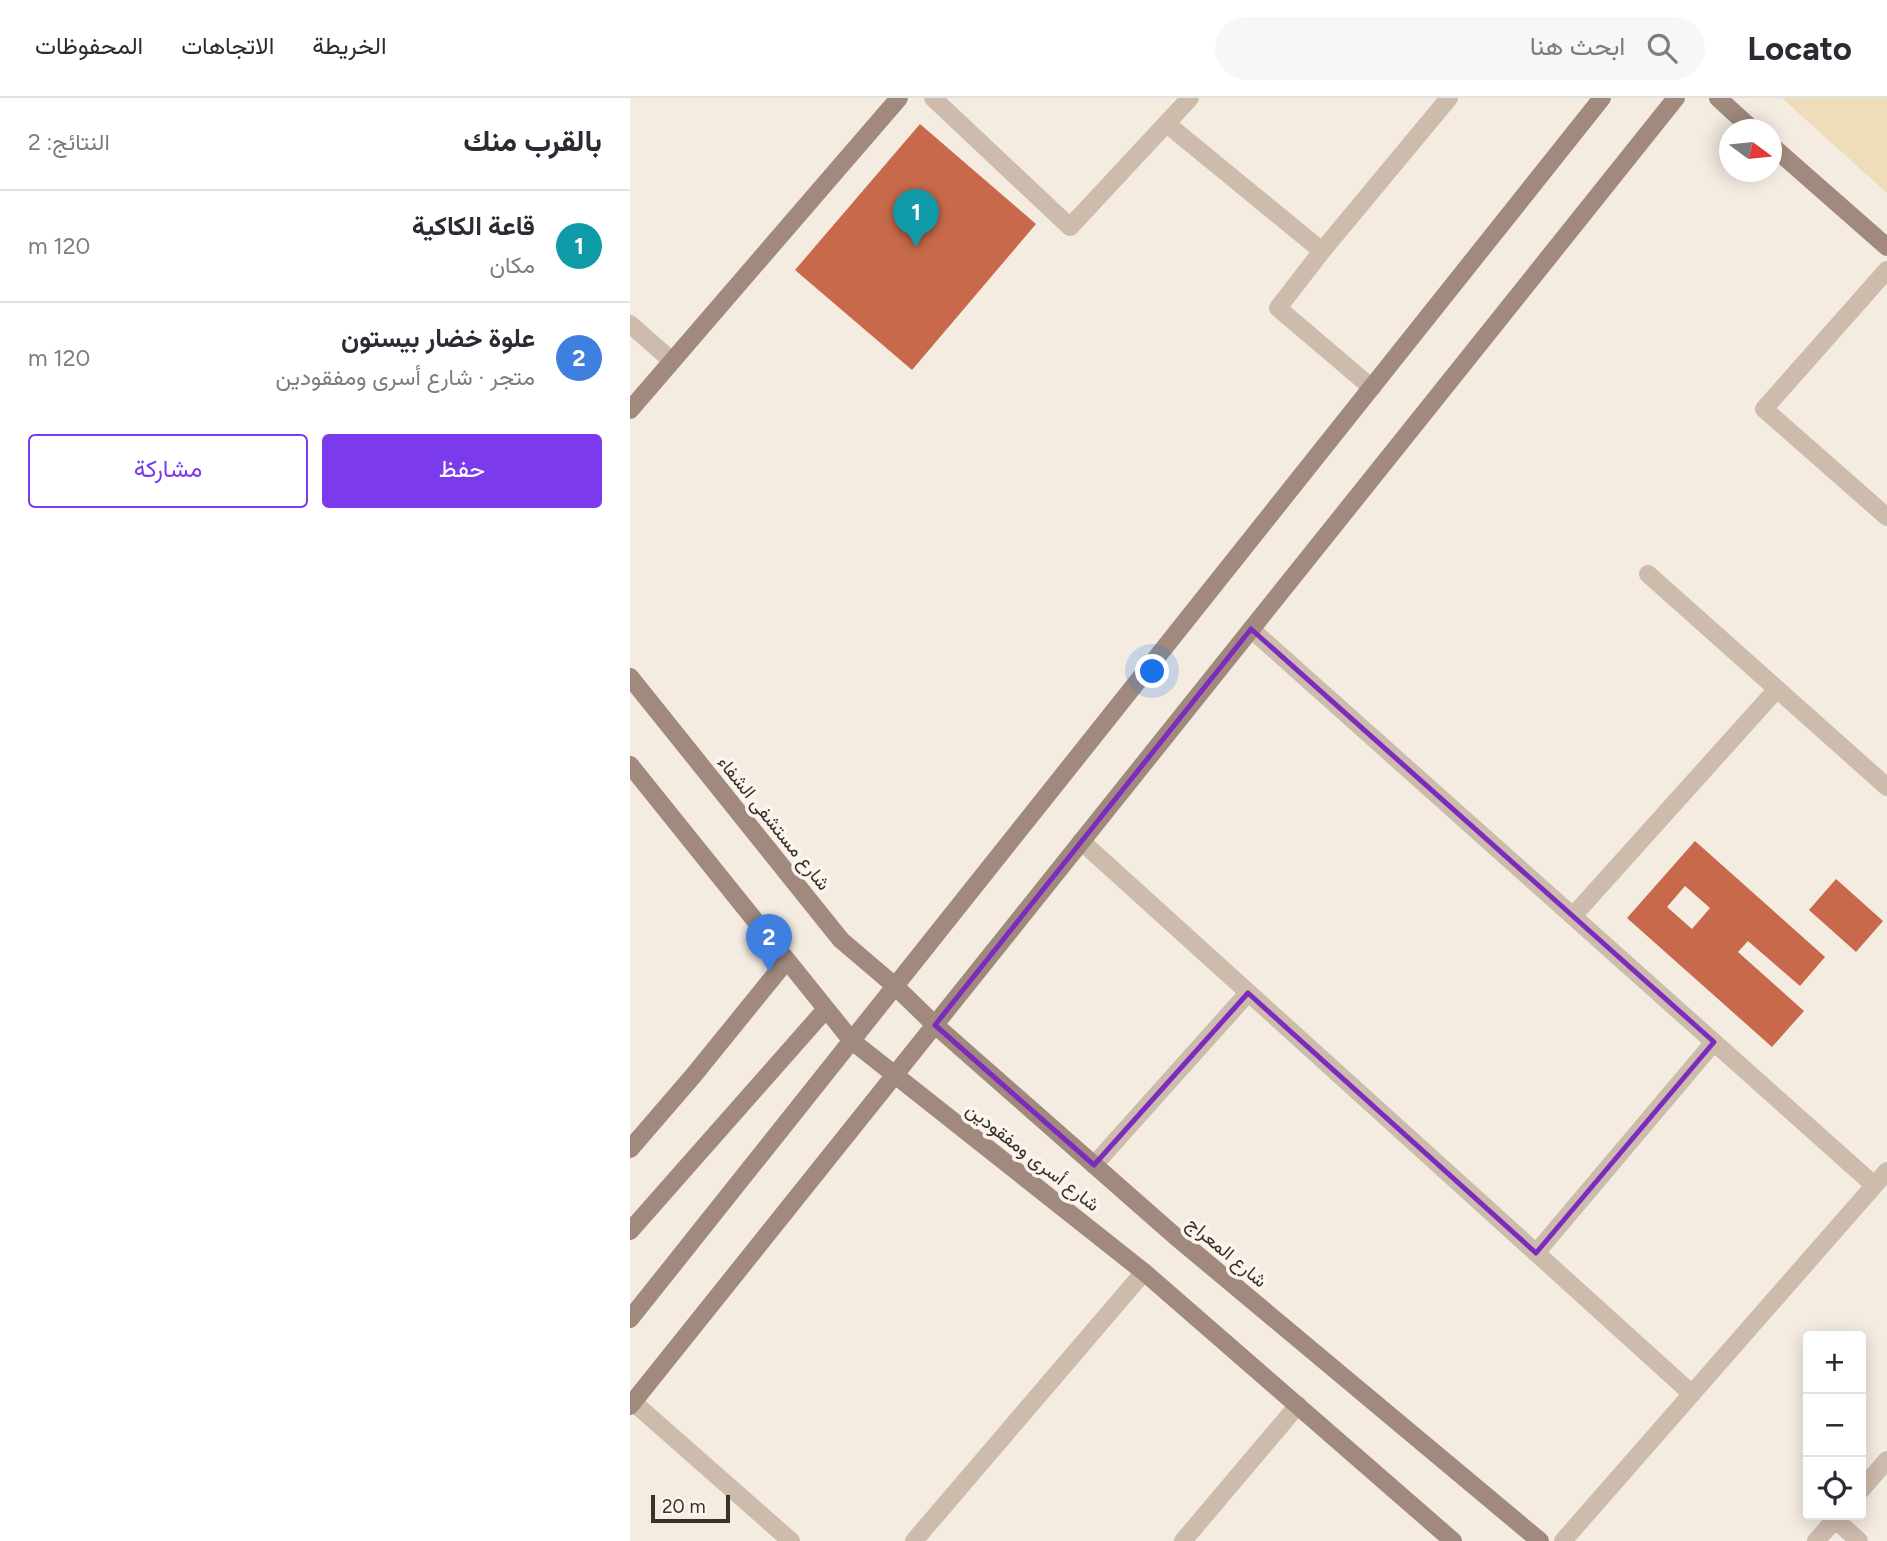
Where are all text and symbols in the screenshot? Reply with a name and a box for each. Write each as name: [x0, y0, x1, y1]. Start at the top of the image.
search box: [1215, 17, 1705, 80]
icon: search: [1643, 29, 1681, 67]
text: Locato: [1747, 29, 1852, 68]
text: ابحث هنا: [1530, 30, 1625, 62]
text: المحفوظات: [35, 31, 143, 60]
text: الاتجاهات: [181, 31, 274, 60]
text: الخريطة: [312, 31, 387, 60]
north arrow: [1719, 119, 1782, 182]
text: بالقرب منك: [463, 122, 602, 159]
text: النتائج: 2: [28, 128, 110, 156]
pin: 1: [893, 189, 939, 247]
text: قاعة الكاكية: [412, 210, 535, 242]
text: 120 m: [28, 232, 90, 260]
text: 1: [574, 232, 584, 260]
text: مكان: [489, 251, 535, 279]
text: علوة خضار بيستون: [341, 322, 535, 354]
text: 120 m: [28, 344, 90, 372]
text: 2: [572, 344, 586, 372]
text: متجر · شارع أسرى ومفقودين: [275, 363, 535, 391]
button: مشاركة: [28, 434, 308, 508]
button: حفظ: [322, 434, 602, 508]
your location: [1135, 654, 1169, 688]
street label: شارع مستشفى الشفاء: [712, 751, 835, 896]
pin: 2: [746, 914, 792, 972]
street label: شارع أسرى ومفقودين: [961, 1098, 1104, 1217]
street label: شارع المعراج: [1182, 1212, 1272, 1293]
map controls: [1803, 1331, 1866, 1520]
button: +: [1803, 1331, 1866, 1394]
button: −: [1803, 1394, 1866, 1457]
button: locate: [1803, 1457, 1866, 1520]
scale bar: [651, 1492, 730, 1524]
text: 20 m: [662, 1495, 706, 1518]

